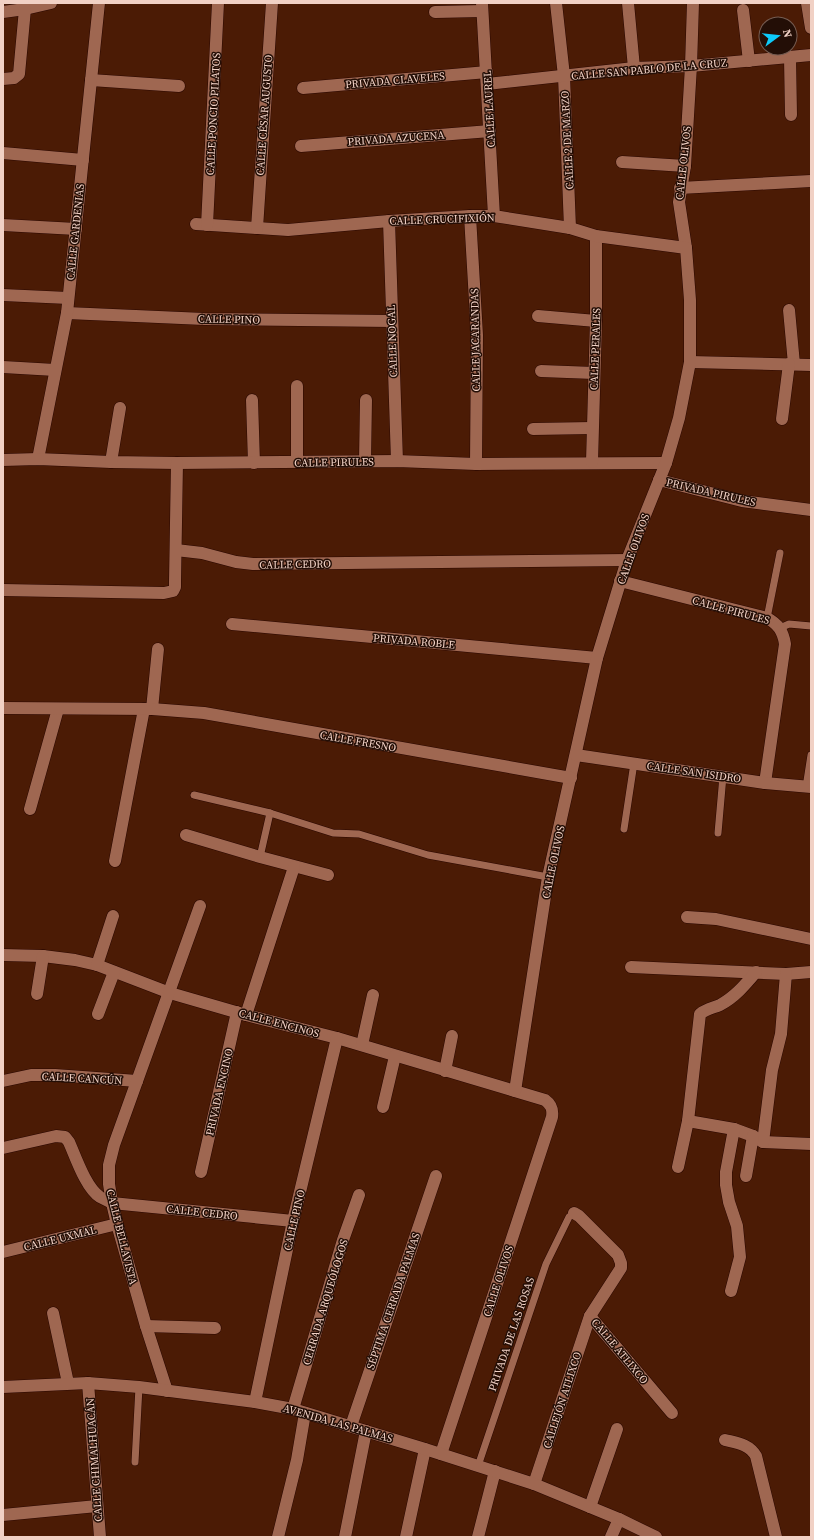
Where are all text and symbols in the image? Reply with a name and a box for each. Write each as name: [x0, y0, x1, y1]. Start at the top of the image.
north arrow: [758, 16, 798, 56]
text: N: [779, 28, 795, 39]
street label: CALLE PONCIO PILATOS: [203, 52, 224, 176]
street label: CALLE CÉSAR AUGUSTO: [253, 54, 276, 176]
street label: CALLE SAN PABLO DE LA CRUZ: [570, 55, 728, 84]
street label: PRIVADA CLAVELES: [345, 69, 446, 92]
street label: CALLE LAUREL: [480, 70, 499, 148]
street label: CALLE 2 DE MARZO: [557, 90, 578, 190]
street label: CALLE OLIVOS: [672, 125, 695, 201]
street label: PRIVADA AZUCENA: [347, 128, 446, 149]
street label: CALLE GARDENIAS: [63, 183, 88, 281]
street label: CALLE CRUCIFIXIÓN: [389, 210, 495, 229]
street label: CALLE JACARANDAS: [467, 288, 484, 392]
street label: CALLE NOGAL: [384, 304, 401, 378]
street label: CALLE PERALES: [587, 307, 604, 390]
street label: CALLE PINO: [198, 311, 260, 328]
street label: CALLE PIRULES: [294, 454, 374, 471]
street label: PRIVADA PIRULES: [665, 475, 758, 510]
street label: CALLE OLIVOS: [614, 511, 653, 587]
street label: CALLE CEDRO: [259, 556, 331, 573]
street label: CALLE PIRULES: [690, 593, 772, 628]
street label: PRIVADA ROBLE: [372, 630, 456, 653]
street label: CALLE FRESNO: [319, 727, 397, 756]
street label: CALLE SAN ISIDRO: [646, 758, 742, 787]
street label: CALLE OLIVOS: [538, 824, 569, 900]
street label: CALLE ENCINOS: [237, 1006, 321, 1042]
street label: PRIVADA ENCINO: [202, 1047, 237, 1137]
street label: CALLE CANCÚN: [41, 1069, 123, 1088]
street label: CALLE BELLAVISTA: [102, 1188, 141, 1287]
street label: CALLE PINO: [280, 1188, 309, 1252]
street label: CALLE CEDRO: [165, 1201, 239, 1224]
street label: CALLE UXMAL: [22, 1222, 99, 1255]
street label: SÉPTIMA CERRADA PALMAS: [363, 1230, 424, 1372]
street label: CERRADA ARQUEÓLOGOS: [299, 1237, 352, 1367]
street label: CALLE OLIVOS: [480, 1243, 517, 1319]
street label: PRIVADA DE LAS ROSAS: [485, 1275, 538, 1393]
street label: CALLE ATLIXCO: [588, 1315, 652, 1387]
street label: CALLEJÓN ATLIXCO: [540, 1350, 585, 1450]
street label: CALLE CHIMALHUACÁN: [83, 1398, 106, 1522]
street label: AVENIDA LAS PALMAS: [281, 1401, 395, 1446]

